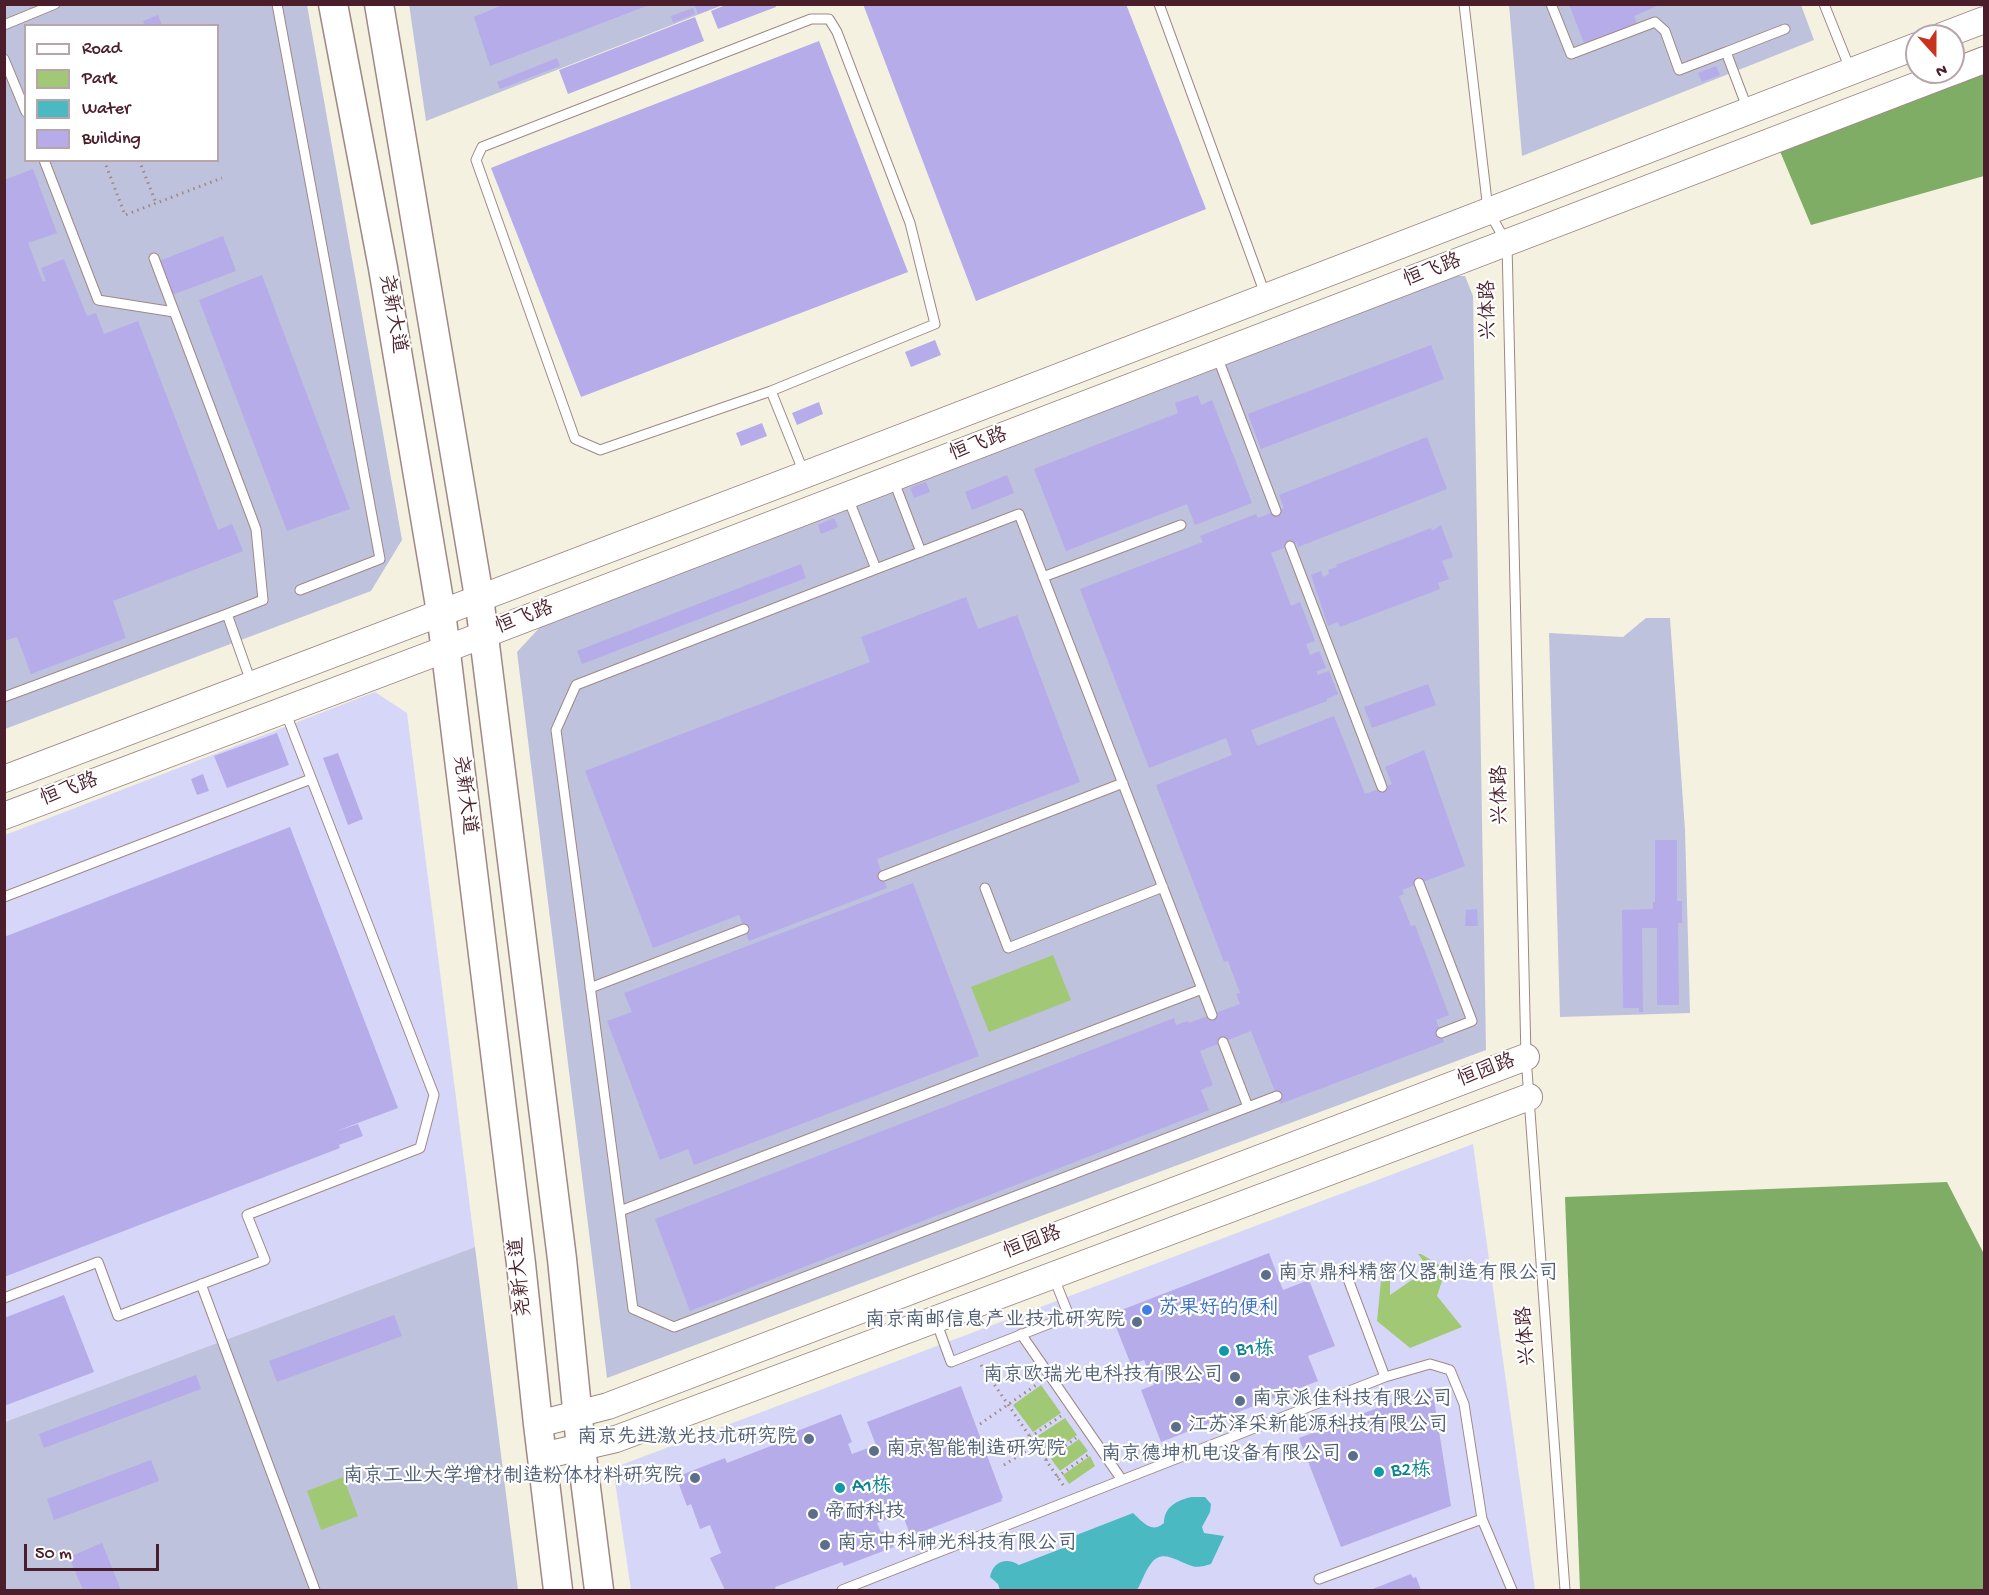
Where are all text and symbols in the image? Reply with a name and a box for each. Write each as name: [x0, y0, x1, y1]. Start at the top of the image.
legend: [24, 24, 219, 162]
north arrow: [1905, 24, 1965, 84]
text: Road: [82, 39, 121, 60]
text: N: [1933, 59, 1949, 80]
text: Park: [82, 69, 116, 90]
text: Water: [82, 99, 130, 120]
text: Building: [82, 129, 141, 150]
street label: 恒飞路: [1401, 250, 1465, 294]
street label: 尧新大道: [372, 273, 410, 355]
street label: 兴体路: [1477, 280, 1503, 340]
street label: 恒飞路: [947, 424, 1011, 468]
street label: 恒飞路: [493, 597, 557, 641]
street label: 尧新大道: [446, 754, 480, 836]
street label: 兴体路: [1489, 765, 1515, 825]
street label: 恒飞路: [38, 769, 102, 813]
street label: 恒园路: [1455, 1050, 1519, 1094]
street label: 恒园路: [1001, 1222, 1065, 1266]
street label: 尧新大道: [506, 1236, 538, 1318]
place label: 南京鼎科精密仪器制造有限公司: [1278, 1263, 1558, 1287]
marker: 南京鼎科精密仪器制造有限公司: [1259, 1268, 1273, 1282]
place label: 苏果好的便利: [1159, 1298, 1279, 1322]
marker: 苏果好的便利: [1140, 1303, 1154, 1317]
street label: 兴体路: [1514, 1305, 1542, 1367]
place label: 南京南邮信息产业技术研究院: [865, 1310, 1125, 1334]
marker: 南京南邮信息产业技术研究院: [1130, 1315, 1144, 1329]
place label: B1栋: [1236, 1339, 1274, 1363]
marker: B1栋: [1217, 1344, 1231, 1358]
place label: 南京欧瑞光电科技有限公司: [983, 1365, 1223, 1389]
marker: 南京欧瑞光电科技有限公司: [1228, 1370, 1242, 1384]
place label: 南京派佳科技有限公司: [1252, 1389, 1452, 1413]
marker: 南京派佳科技有限公司: [1233, 1394, 1247, 1408]
place label: 江苏泽采新能源科技有限公司: [1188, 1415, 1448, 1439]
marker: 江苏泽采新能源科技有限公司: [1169, 1420, 1183, 1434]
place label: 南京先进激光技术研究院: [577, 1427, 797, 1451]
marker: 南京先进激光技术研究院: [802, 1432, 816, 1446]
place label: 南京智能制造研究院: [886, 1439, 1066, 1463]
marker: 南京智能制造研究院: [867, 1444, 881, 1458]
place label: 南京德坤机电设备有限公司: [1101, 1444, 1341, 1468]
marker: 南京德坤机电设备有限公司: [1346, 1449, 1360, 1463]
place label: B2栋: [1391, 1460, 1431, 1484]
marker: B2栋: [1372, 1465, 1386, 1479]
place label: 南京工业大学增材制造粉体材料研究院: [343, 1466, 683, 1490]
marker: 南京工业大学增材制造粉体材料研究院: [688, 1471, 702, 1485]
place label: A1栋: [852, 1476, 892, 1500]
marker: A1栋: [833, 1481, 847, 1495]
place label: 帝耐科技: [825, 1502, 905, 1526]
marker: 帝耐科技: [806, 1507, 820, 1521]
scale bar: [27, 1532, 162, 1570]
place label: 南京中科神光科技有限公司: [837, 1533, 1077, 1557]
marker: 南京中科神光科技有限公司: [818, 1538, 832, 1552]
text: 50 m: [35, 1544, 72, 1565]

